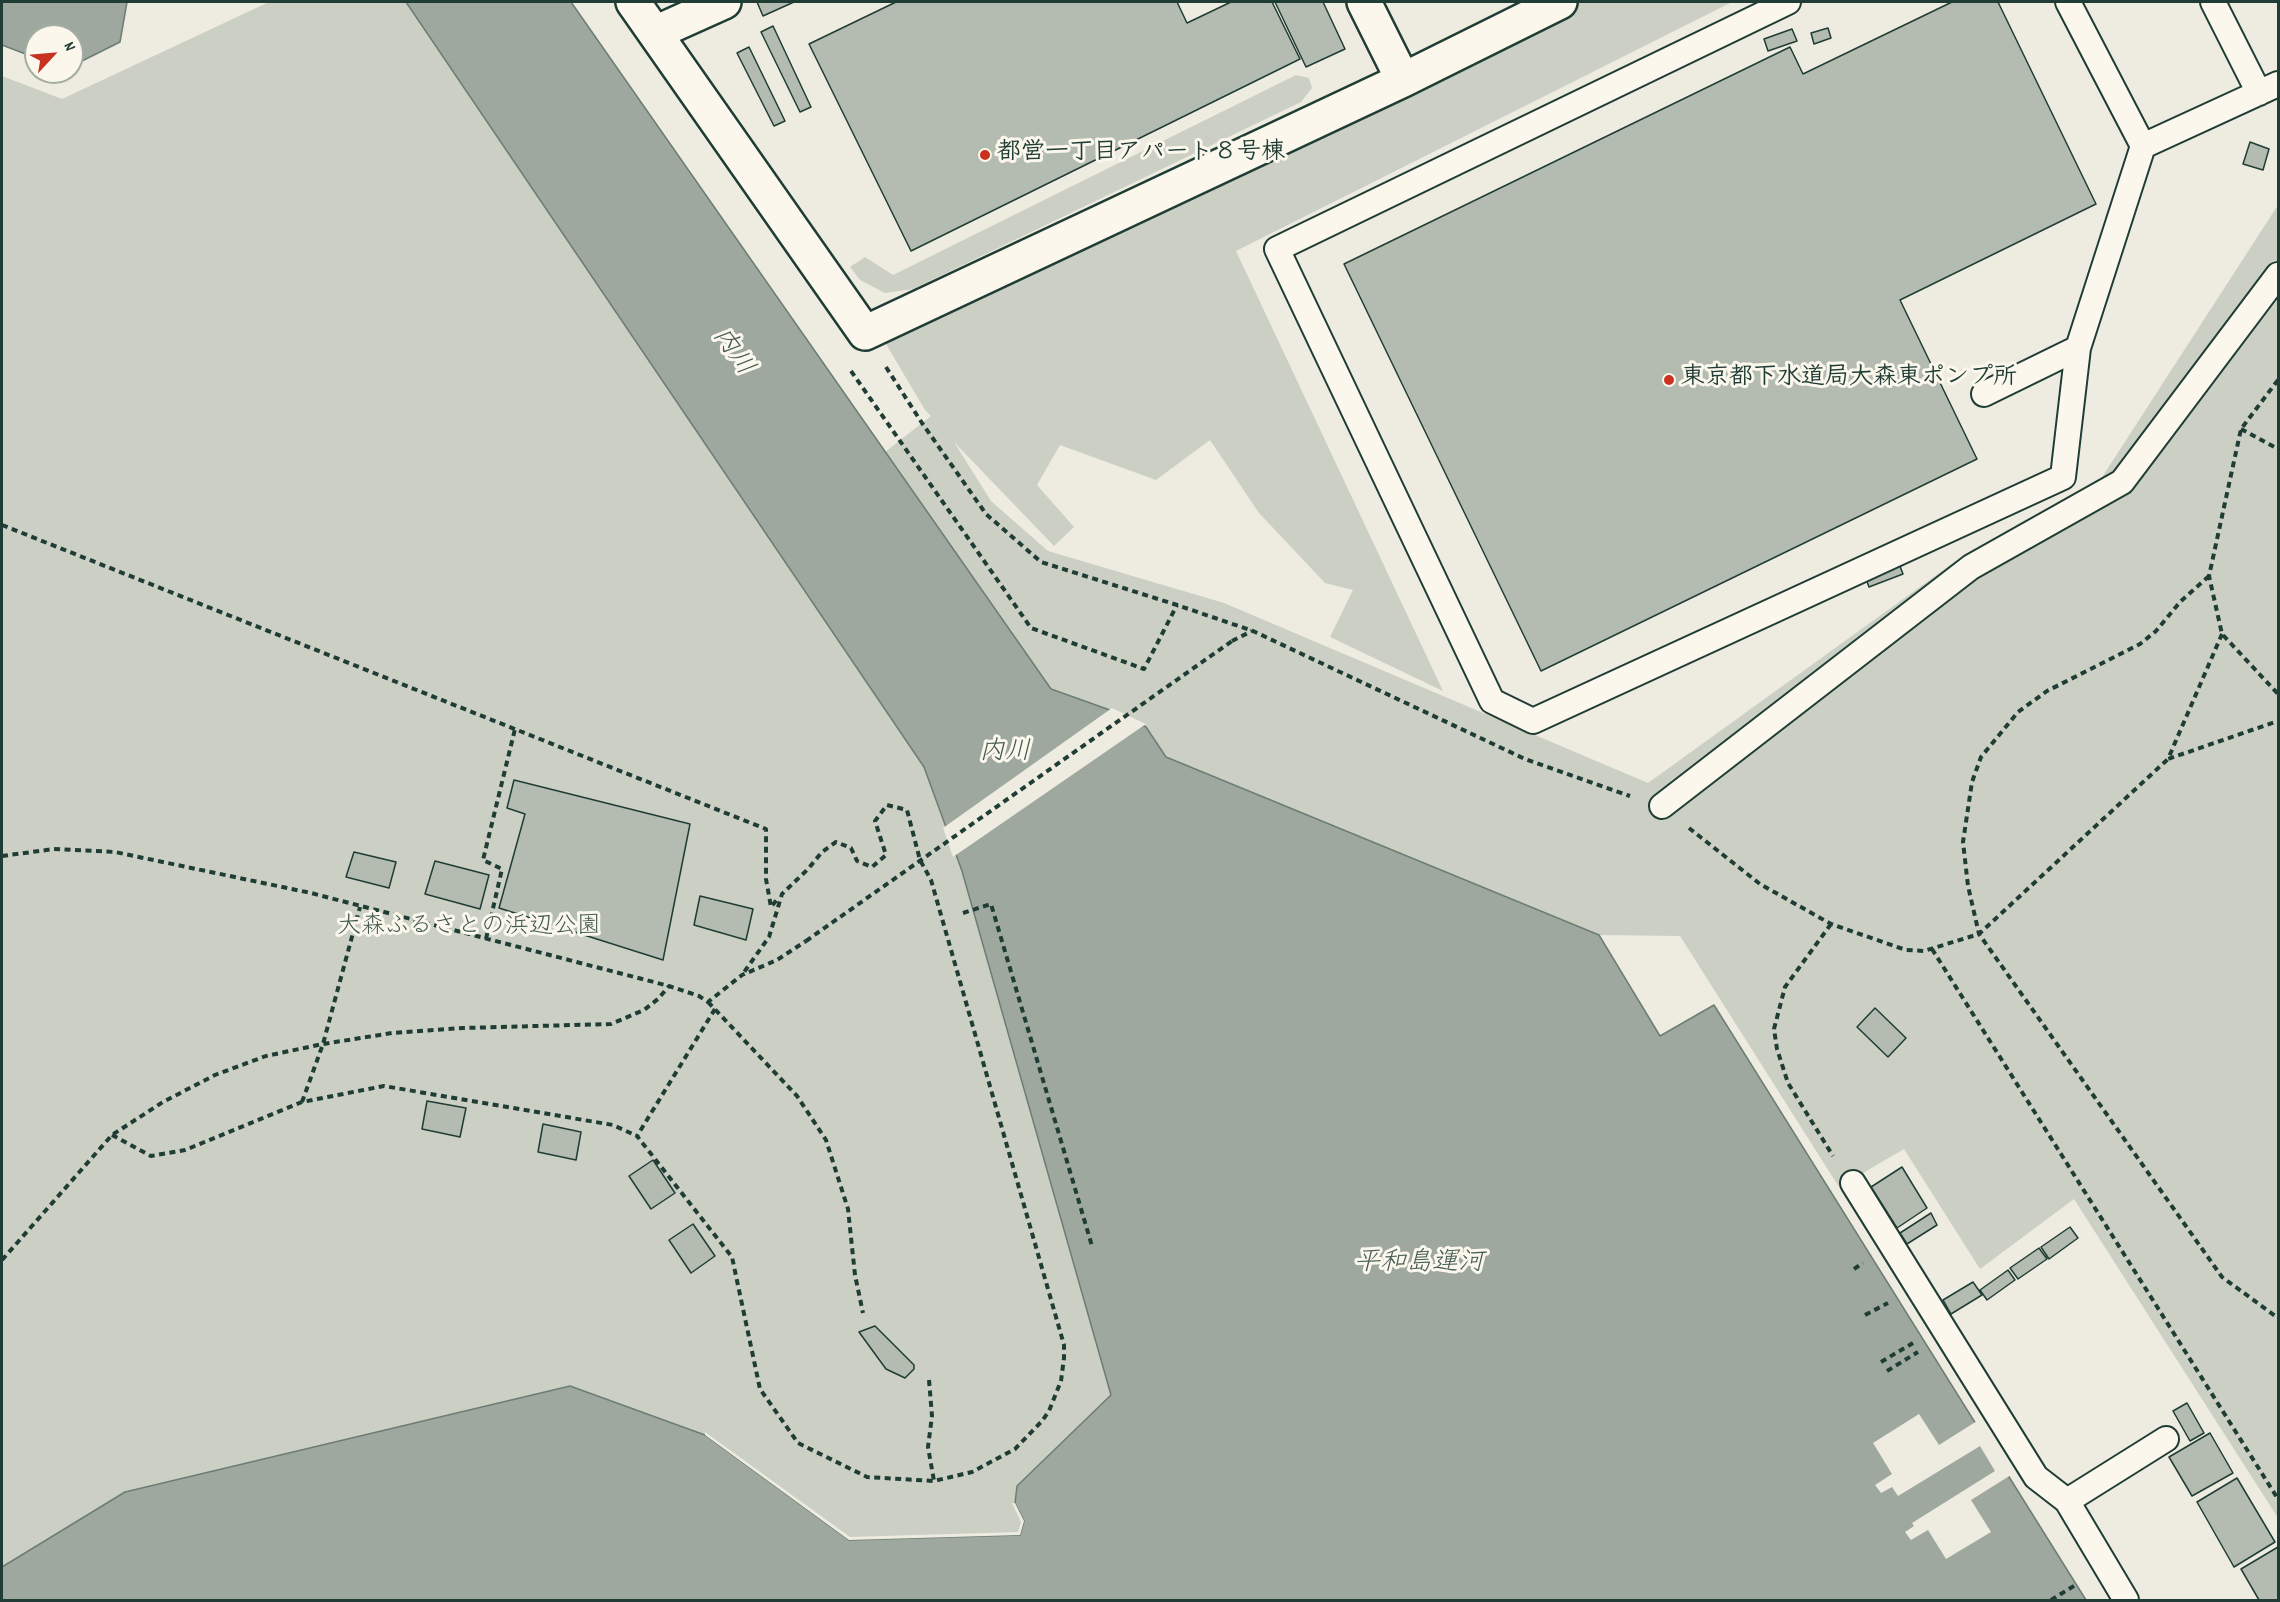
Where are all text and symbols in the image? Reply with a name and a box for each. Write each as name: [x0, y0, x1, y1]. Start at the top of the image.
north arrow: [24, 24, 84, 84]
text: N: [57, 38, 81, 55]
place label: 都営一丁目アパート８号棟: [997, 141, 1285, 169]
marker: 都営一丁目アパート８号棟: [978, 148, 992, 162]
water label: 内川: [703, 323, 759, 383]
place label: 東京都下水道局大森東ポンプ所: [1681, 366, 2017, 394]
marker: 東京都下水道局大森東ポンプ所: [1662, 373, 1676, 387]
water label: 内川: [979, 738, 1031, 770]
park label: 大森ふるさとの浜辺公園: [337, 915, 601, 943]
water label: 平和島運河: [1354, 1249, 1484, 1281]

